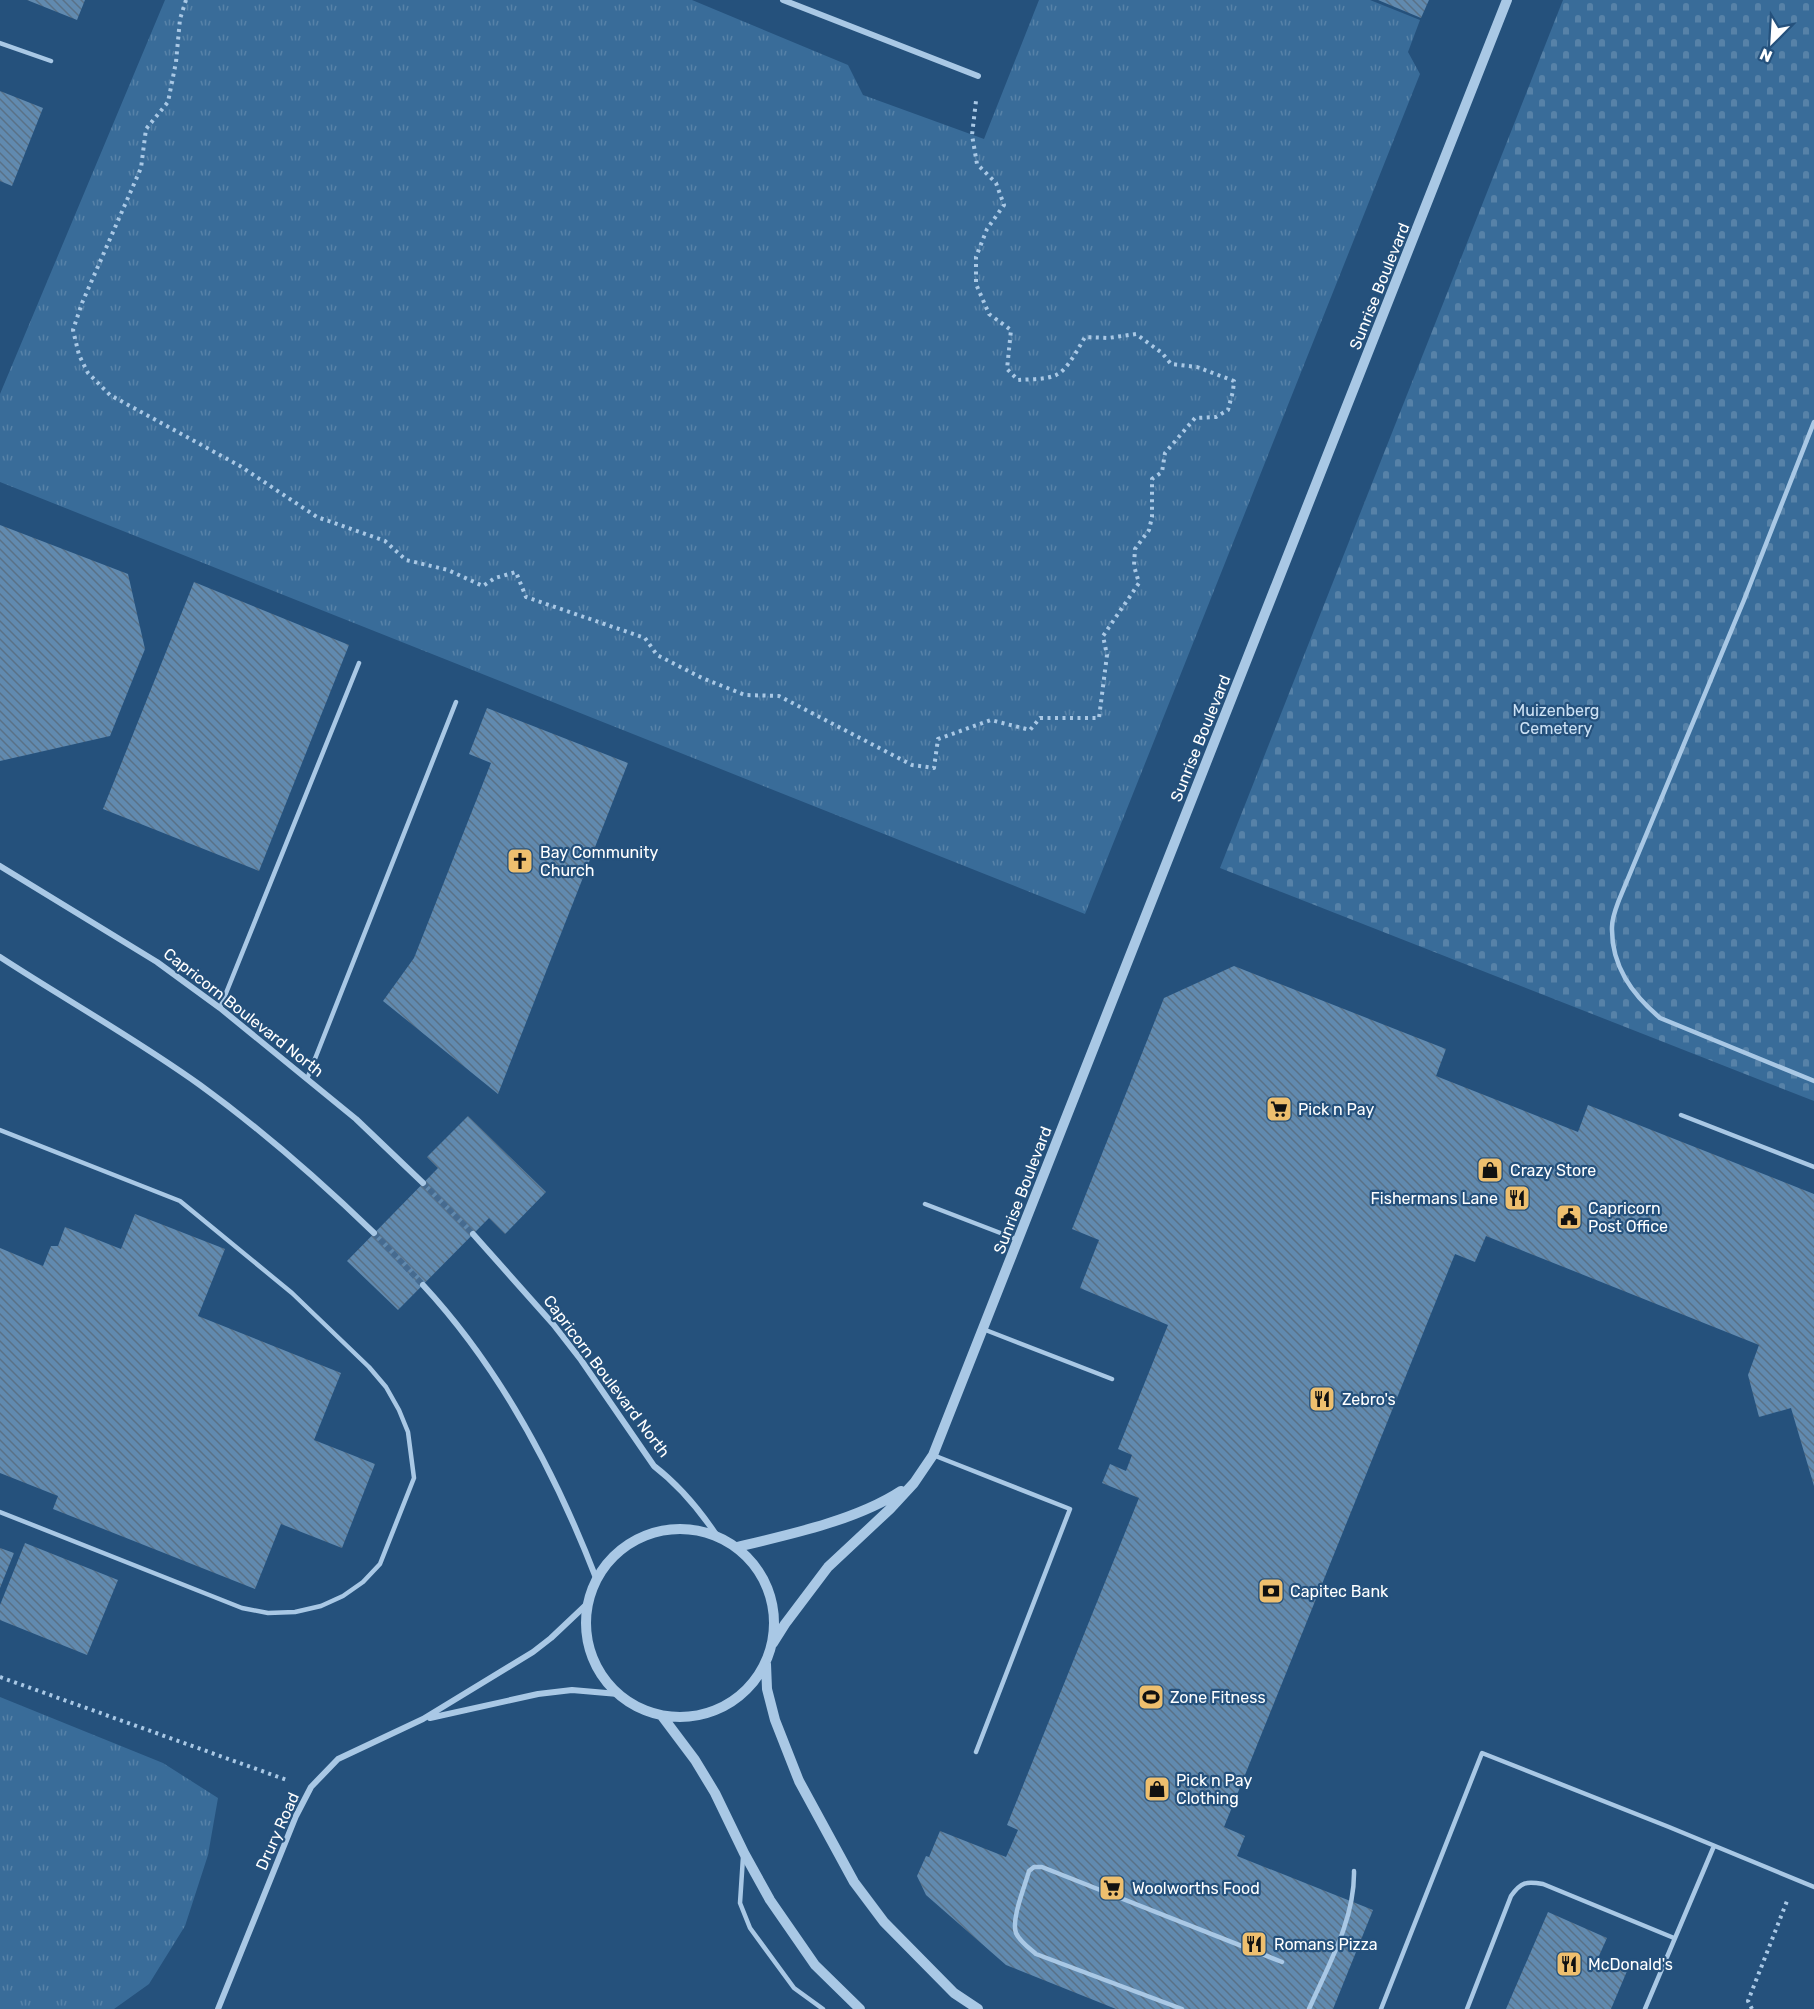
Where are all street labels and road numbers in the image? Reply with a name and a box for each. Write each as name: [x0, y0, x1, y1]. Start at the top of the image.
street label: Sunrise Boulevard: [1345, 220, 1414, 352]
street label: Sunrise Boulevard: [1166, 672, 1235, 804]
street label: Capricorn Boulevard North: [160, 944, 328, 1081]
street label: Sunrise Boulevard: [989, 1124, 1056, 1257]
street label: Capricorn Boulevard North: [539, 1292, 674, 1461]
street label: Drury Road: [252, 1789, 303, 1873]

